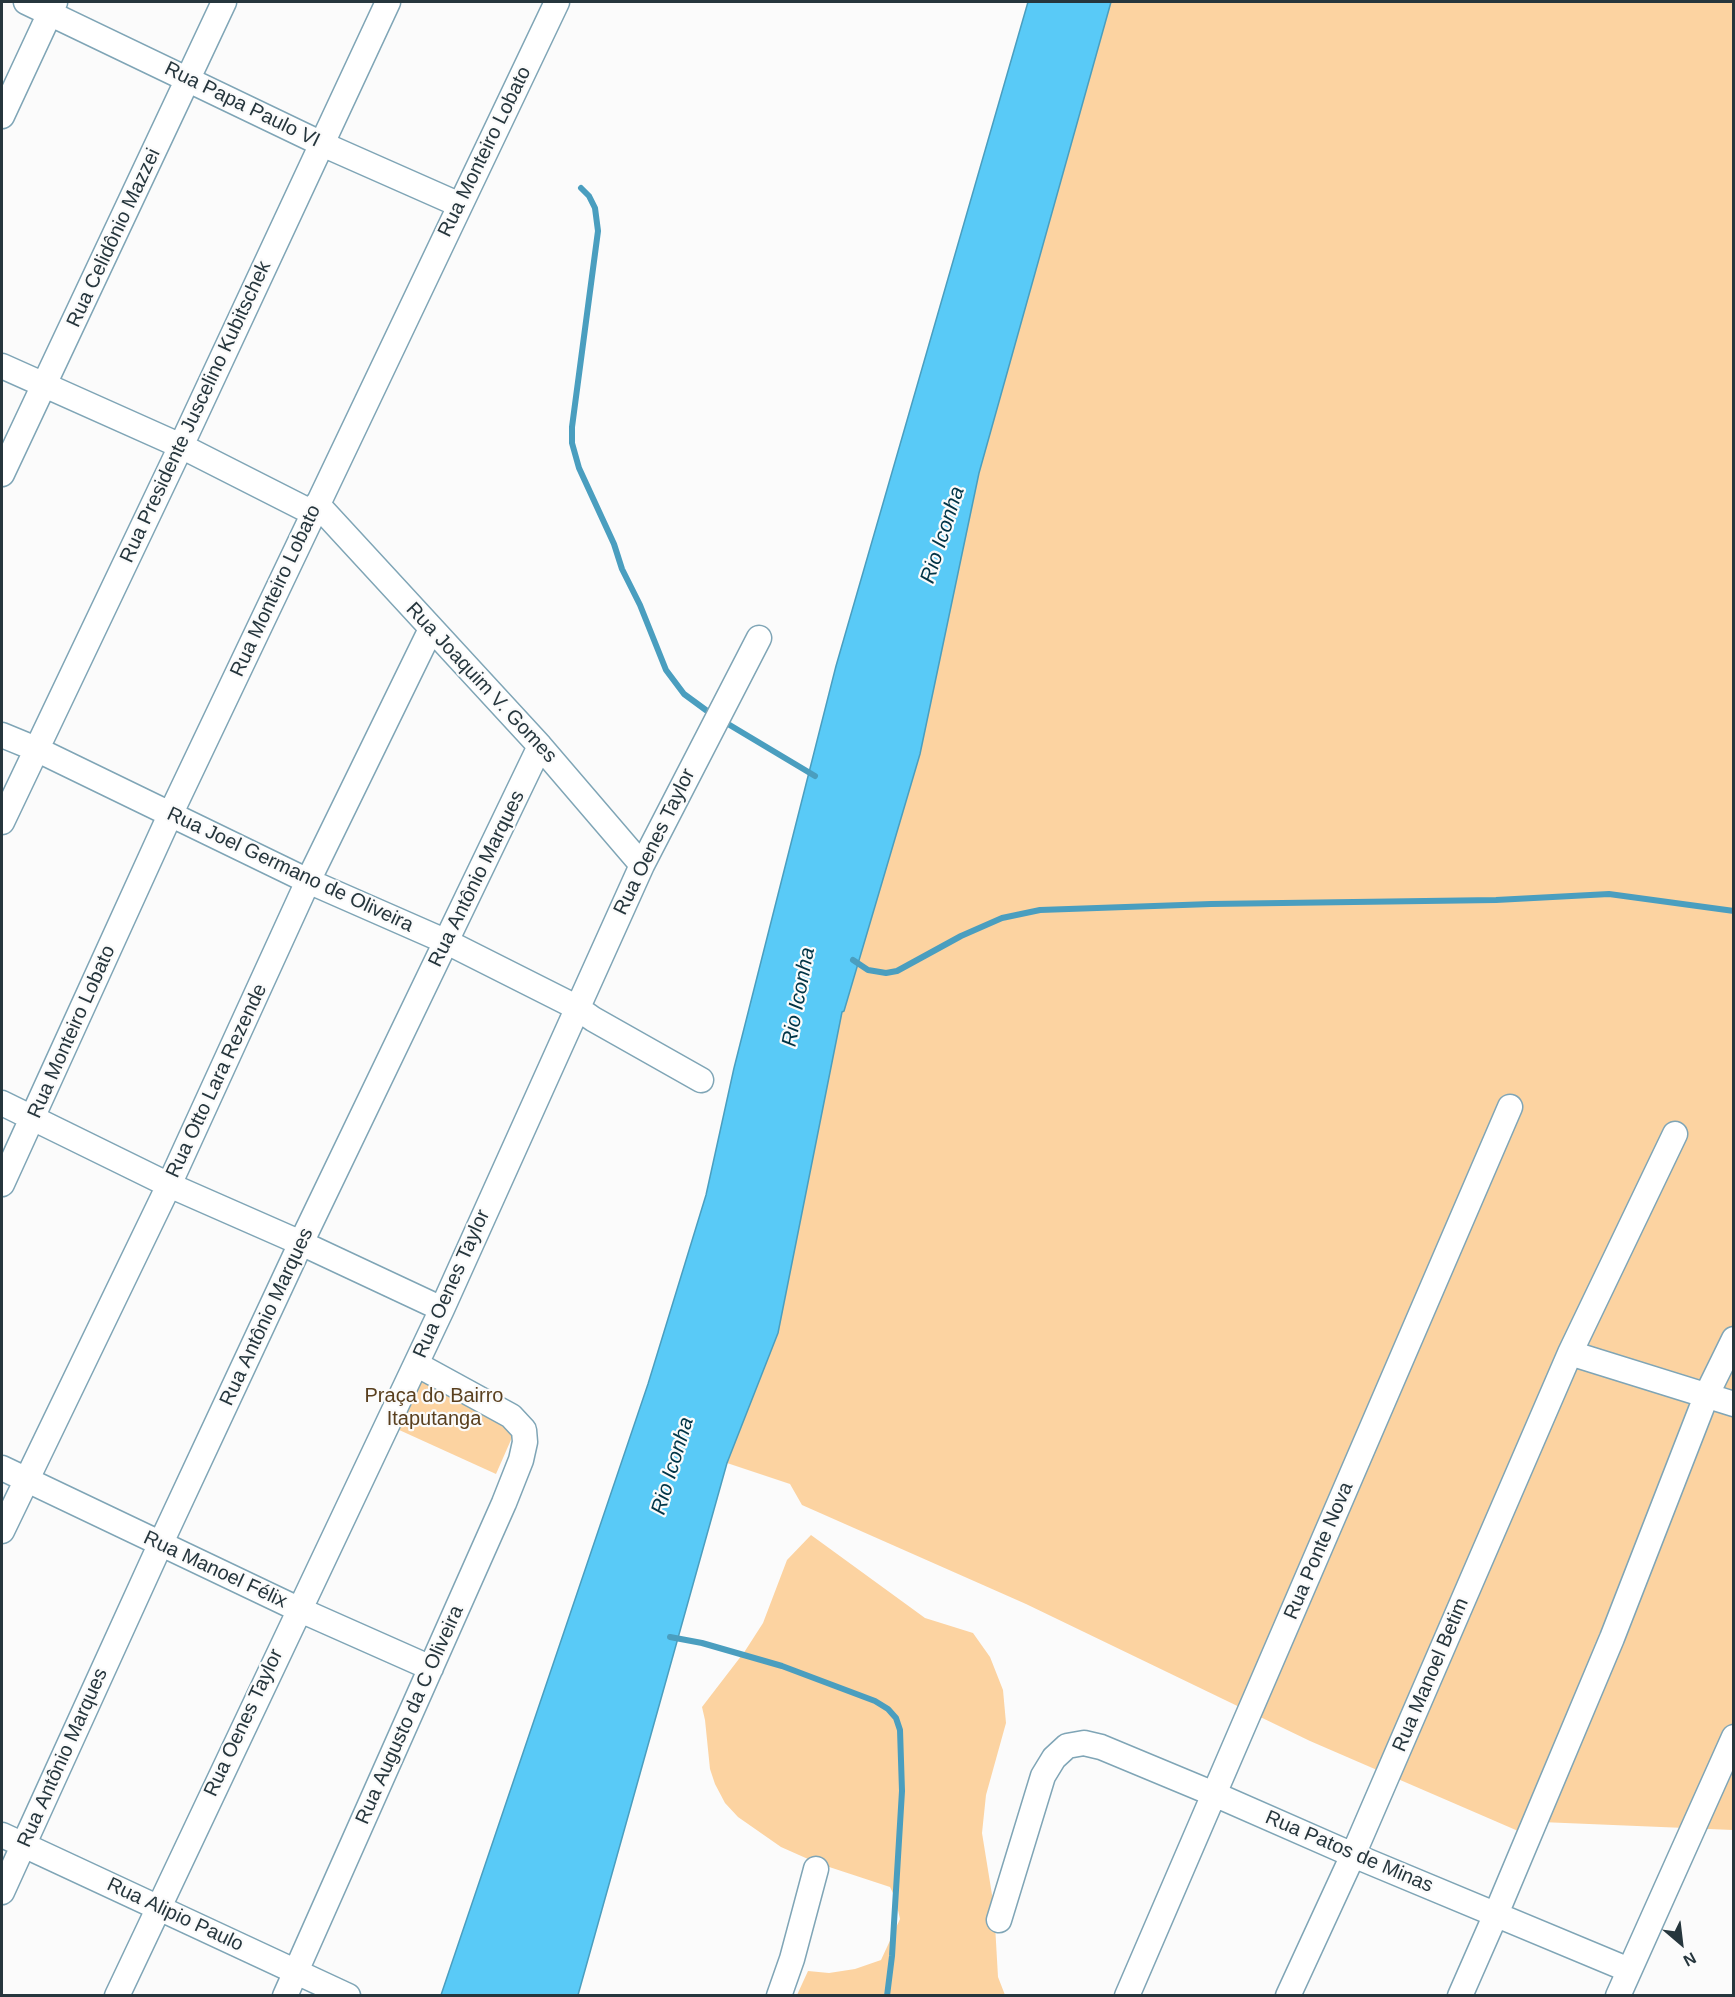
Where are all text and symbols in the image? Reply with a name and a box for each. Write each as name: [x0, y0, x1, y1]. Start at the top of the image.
street label: Rua Papa Paulo VI: [160, 57, 324, 153]
street label: Rua Monteiro Lobato: [433, 63, 537, 241]
street label: Rua Celidônio Mazzei: [62, 145, 166, 331]
street label: Rua Presidente Juscelino Kubitschek: [115, 257, 277, 567]
water label: Rio Iconha: [916, 483, 970, 587]
street label: Rua Monteiro Lobato: [226, 501, 326, 681]
street label: Rua Joaquim V. Gomes: [400, 598, 562, 768]
street label: Rua Oenes Taylor: [609, 765, 701, 919]
street label: Rua Antônio Marques: [424, 787, 530, 971]
street label: Rua Joel Germano de Oliveira: [163, 802, 417, 938]
street label: Rua Monteiro Lobato: [23, 942, 121, 1122]
water label: Rio Iconha: [777, 945, 821, 1049]
street label: Rua Otto Lara Rezende: [161, 980, 273, 1182]
street label: Rua Oenes Taylor: [408, 1206, 496, 1362]
street label: Rua Antônio Marques: [215, 1224, 319, 1410]
park label: Praça do Bairro Itaputanga: [365, 1384, 503, 1431]
water label: Rio Iconha: [646, 1414, 700, 1518]
street label: Rua Ponte Nova: [1279, 1479, 1359, 1623]
street label: Rua Manoel Félix: [139, 1526, 291, 1614]
street label: Rua Manoel Betim: [1388, 1595, 1474, 1755]
street label: Rua Augusto da C Oliveira: [351, 1602, 469, 1828]
street label: Rua Oenes Taylor: [199, 1645, 289, 1801]
street label: Rua Antônio Marques: [13, 1665, 113, 1851]
street label: Rua Patos de Minas: [1261, 1806, 1437, 1898]
street label: Rua Alipio Paulo: [103, 1873, 247, 1957]
north arrow: [1651, 1913, 1711, 1973]
text: N: [1681, 1949, 1699, 1970]

